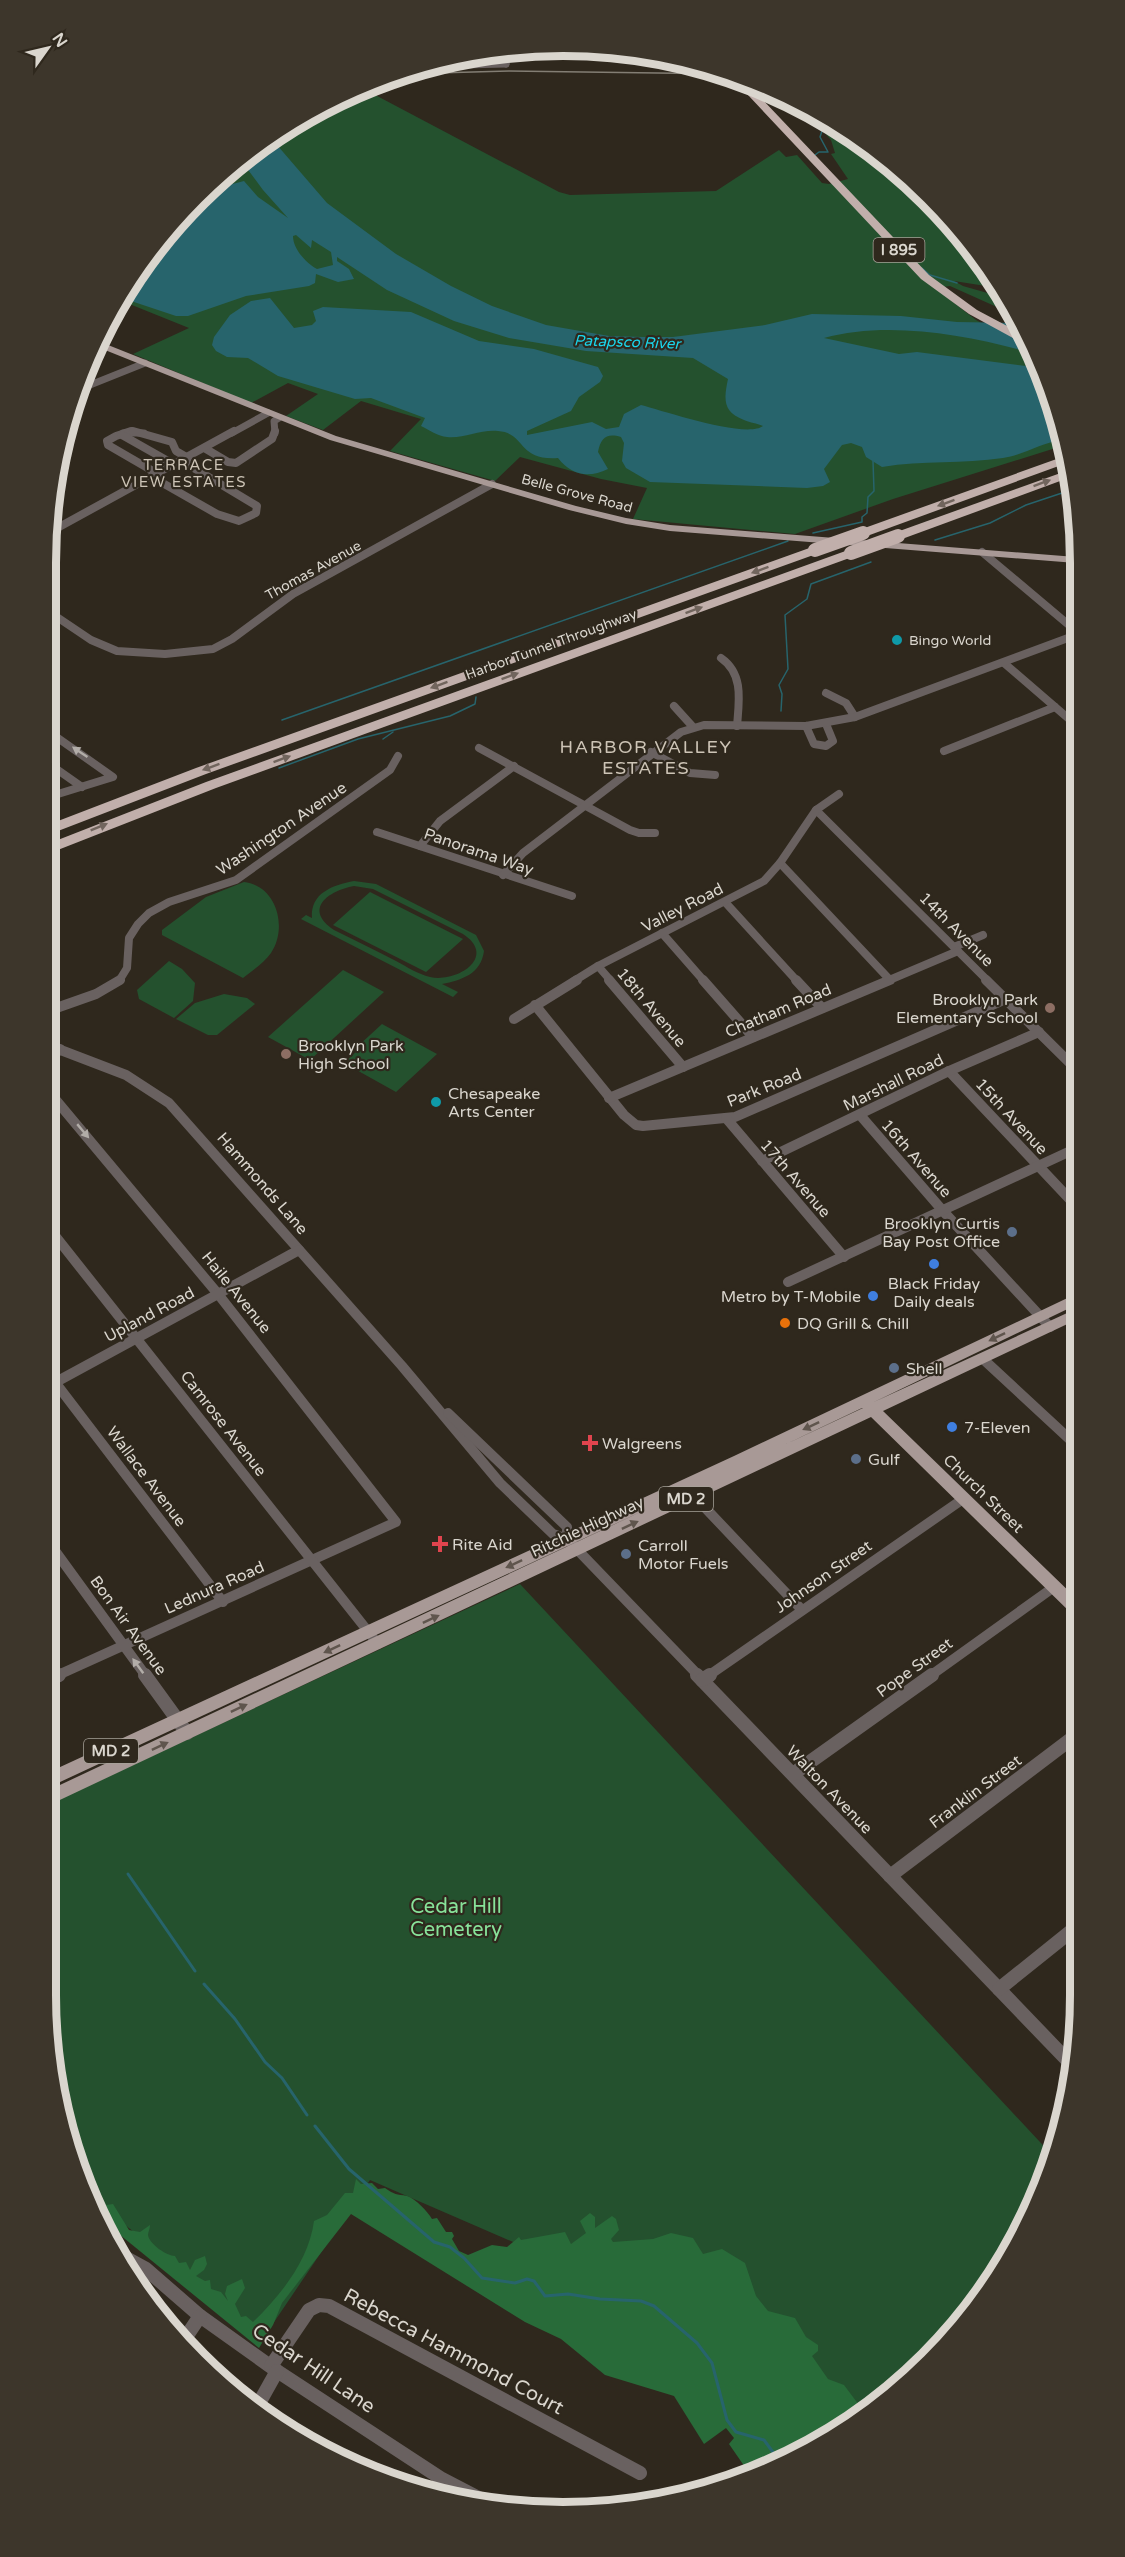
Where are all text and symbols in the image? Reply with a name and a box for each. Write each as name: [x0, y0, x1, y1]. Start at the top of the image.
north arrow: [18, 18, 78, 78]
text: N: [48, 29, 71, 51]
road number: I 895: [874, 238, 924, 262]
water label: Patapsco River: [574, 331, 683, 353]
district label: TERRACE VIEW ESTATES: [121, 456, 247, 491]
street label: Belle Grove Road: [519, 470, 634, 516]
one-way arrow: [1033, 477, 1051, 487]
one-way arrow: [937, 499, 955, 509]
street label: Thomas Avenue: [262, 537, 364, 604]
one-way arrow: [751, 565, 769, 575]
one-way arrow: [685, 604, 703, 614]
street label: Harbor Tunnel Throughway: [463, 605, 640, 683]
place label: Bingo World: [909, 632, 991, 649]
marker: Bingo World: [890, 633, 904, 647]
one-way arrow: [501, 671, 519, 681]
one-way arrow: [430, 681, 448, 691]
district label: HARBOR VALLEY ESTATES: [560, 736, 732, 779]
one-way arrow: [72, 746, 88, 758]
one-way arrow: [273, 754, 291, 763]
one-way arrow: [202, 763, 220, 773]
street label: Washington Avenue: [213, 778, 350, 880]
one-way arrow: [90, 822, 108, 831]
street label: Panorama Way: [421, 824, 537, 880]
street label: Valley Road: [638, 879, 727, 937]
street label: 14th Avenue: [915, 888, 998, 971]
street label: 18th Avenue: [612, 964, 690, 1051]
street label: Chatham Road: [722, 980, 835, 1042]
place label: Brooklyn Park Elementary School: [896, 990, 1038, 1028]
marker: Brooklyn Park Elementary School: [1043, 1001, 1057, 1015]
place label: Brooklyn Park High School: [298, 1036, 404, 1074]
marker: Brooklyn Park High School: [279, 1047, 293, 1061]
street label: Marshall Road: [840, 1050, 947, 1116]
street label: Park Road: [724, 1064, 805, 1112]
street label: 15th Avenue: [971, 1074, 1052, 1159]
place label: Chesapeake Arts Center: [448, 1084, 540, 1122]
marker: Chesapeake Arts Center: [429, 1095, 443, 1109]
street label: 16th Avenue: [877, 1115, 956, 1202]
one-way arrow: [76, 1124, 88, 1139]
street label: Hammonds Lane: [212, 1128, 312, 1239]
street label: 17th Avenue: [756, 1135, 835, 1222]
place label: Brooklyn Curtis Bay Post Office: [882, 1214, 1000, 1252]
marker: Brooklyn Curtis Bay Post Office: [1005, 1225, 1019, 1239]
street label: Haile Avenue: [197, 1248, 275, 1338]
marker: Black Friday Daily deals: [927, 1257, 941, 1271]
place label: Black Friday Daily deals: [888, 1274, 981, 1312]
street label: Upland Road: [101, 1283, 198, 1347]
place label: Metro by T-Mobile: [721, 1287, 861, 1307]
marker: Metro by T-Mobile: [866, 1289, 880, 1303]
place label: DQ Grill & Chill: [797, 1314, 909, 1334]
marker: DQ Grill & Chill: [778, 1316, 792, 1330]
one-way arrow: [988, 1333, 1005, 1342]
place label: Shell: [906, 1359, 943, 1379]
marker: Shell: [887, 1361, 901, 1375]
street label: Camrose Avenue: [176, 1367, 271, 1480]
place label: 7-Eleven: [964, 1418, 1031, 1438]
marker: 7-Eleven: [945, 1420, 959, 1434]
one-way arrow: [803, 1421, 820, 1430]
street label: Wallace Avenue: [102, 1422, 190, 1531]
place label: Walgreens: [602, 1434, 682, 1454]
marker: Walgreens: [583, 1436, 597, 1450]
place label: Gulf: [868, 1450, 901, 1470]
street label: Church Street: [939, 1450, 1028, 1537]
marker: Gulf: [849, 1452, 863, 1466]
road number: MD 2: [659, 1487, 713, 1511]
street label: Ritchie Highway: [528, 1492, 648, 1562]
one-way arrow: [622, 1521, 639, 1530]
place label: Rite Aid: [452, 1535, 513, 1555]
place label: Carroll Motor Fuels: [638, 1536, 729, 1574]
street label: Johnson Street: [771, 1536, 876, 1618]
marker: Rite Aid: [433, 1537, 447, 1551]
marker: Carroll Motor Fuels: [619, 1547, 633, 1561]
street label: Lednura Road: [161, 1557, 267, 1619]
one-way arrow: [505, 1559, 522, 1568]
street label: Bon Air Avenue: [85, 1572, 171, 1679]
one-way arrow: [422, 1614, 439, 1623]
street label: Pope Street: [873, 1633, 957, 1702]
one-way arrow: [323, 1644, 340, 1653]
one-way arrow: [132, 1658, 144, 1674]
one-way arrow: [231, 1703, 249, 1713]
road number: MD 2: [84, 1739, 138, 1763]
one-way arrow: [151, 1741, 168, 1750]
street label: Walton Avenue: [782, 1741, 877, 1838]
street label: Franklin Street: [925, 1751, 1026, 1833]
park label: Cedar Hill Cemetery: [410, 1895, 502, 1942]
street label: Rebecca Hammond Court: [339, 2284, 568, 2420]
street label: Cedar Hill Lane: [247, 2319, 379, 2419]

